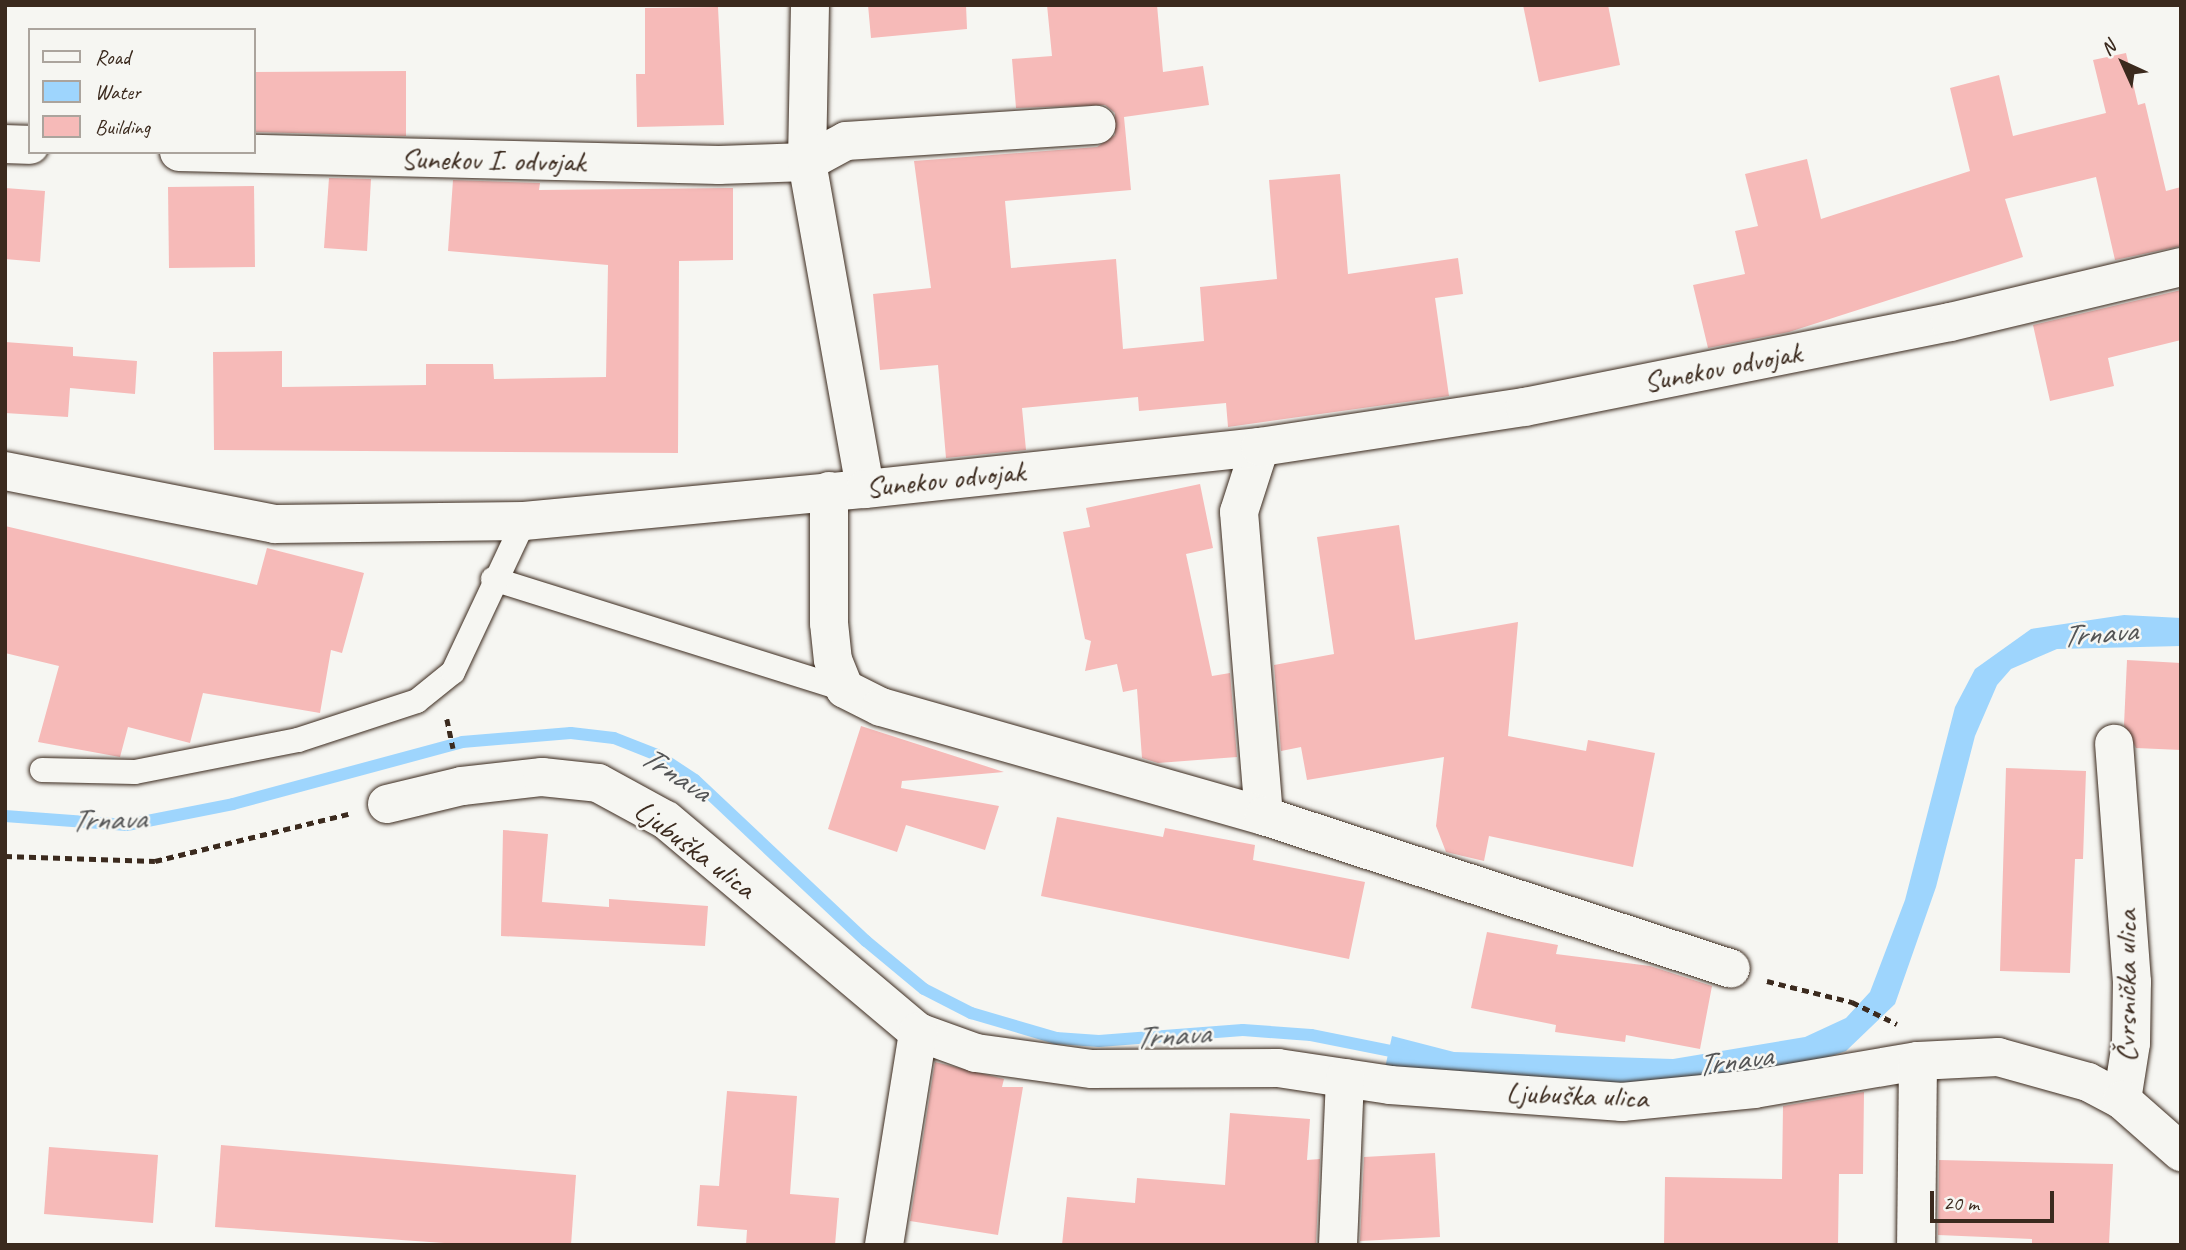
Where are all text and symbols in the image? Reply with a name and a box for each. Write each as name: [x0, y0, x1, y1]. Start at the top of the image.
legend: [28, 28, 256, 154]
north arrow: [2088, 28, 2158, 98]
text: N: [2096, 36, 2121, 61]
text: Road: [95, 44, 130, 70]
text: Water: [95, 79, 141, 105]
text: Building: [95, 114, 150, 140]
street label: Sunekov I. odvojak: [400, 140, 586, 180]
street label: Sunekov odvojak: [1640, 334, 1804, 400]
street label: Sunekov odvojak: [864, 453, 1026, 505]
water label: Trnava: [2060, 612, 2138, 656]
water label: Trnava: [633, 737, 717, 811]
street label: Ljubuška ulica: [628, 792, 762, 906]
water label: Trnava: [70, 799, 146, 841]
street label: Čvrsnička ulica: [2108, 910, 2144, 1062]
water label: Trnava: [1133, 1014, 1211, 1058]
water label: Trnava: [1694, 1037, 1774, 1085]
street label: Ljubuška ulica: [1506, 1075, 1648, 1115]
scale bar: [1934, 1176, 2058, 1220]
text: 20 m: [1943, 1190, 1979, 1216]

